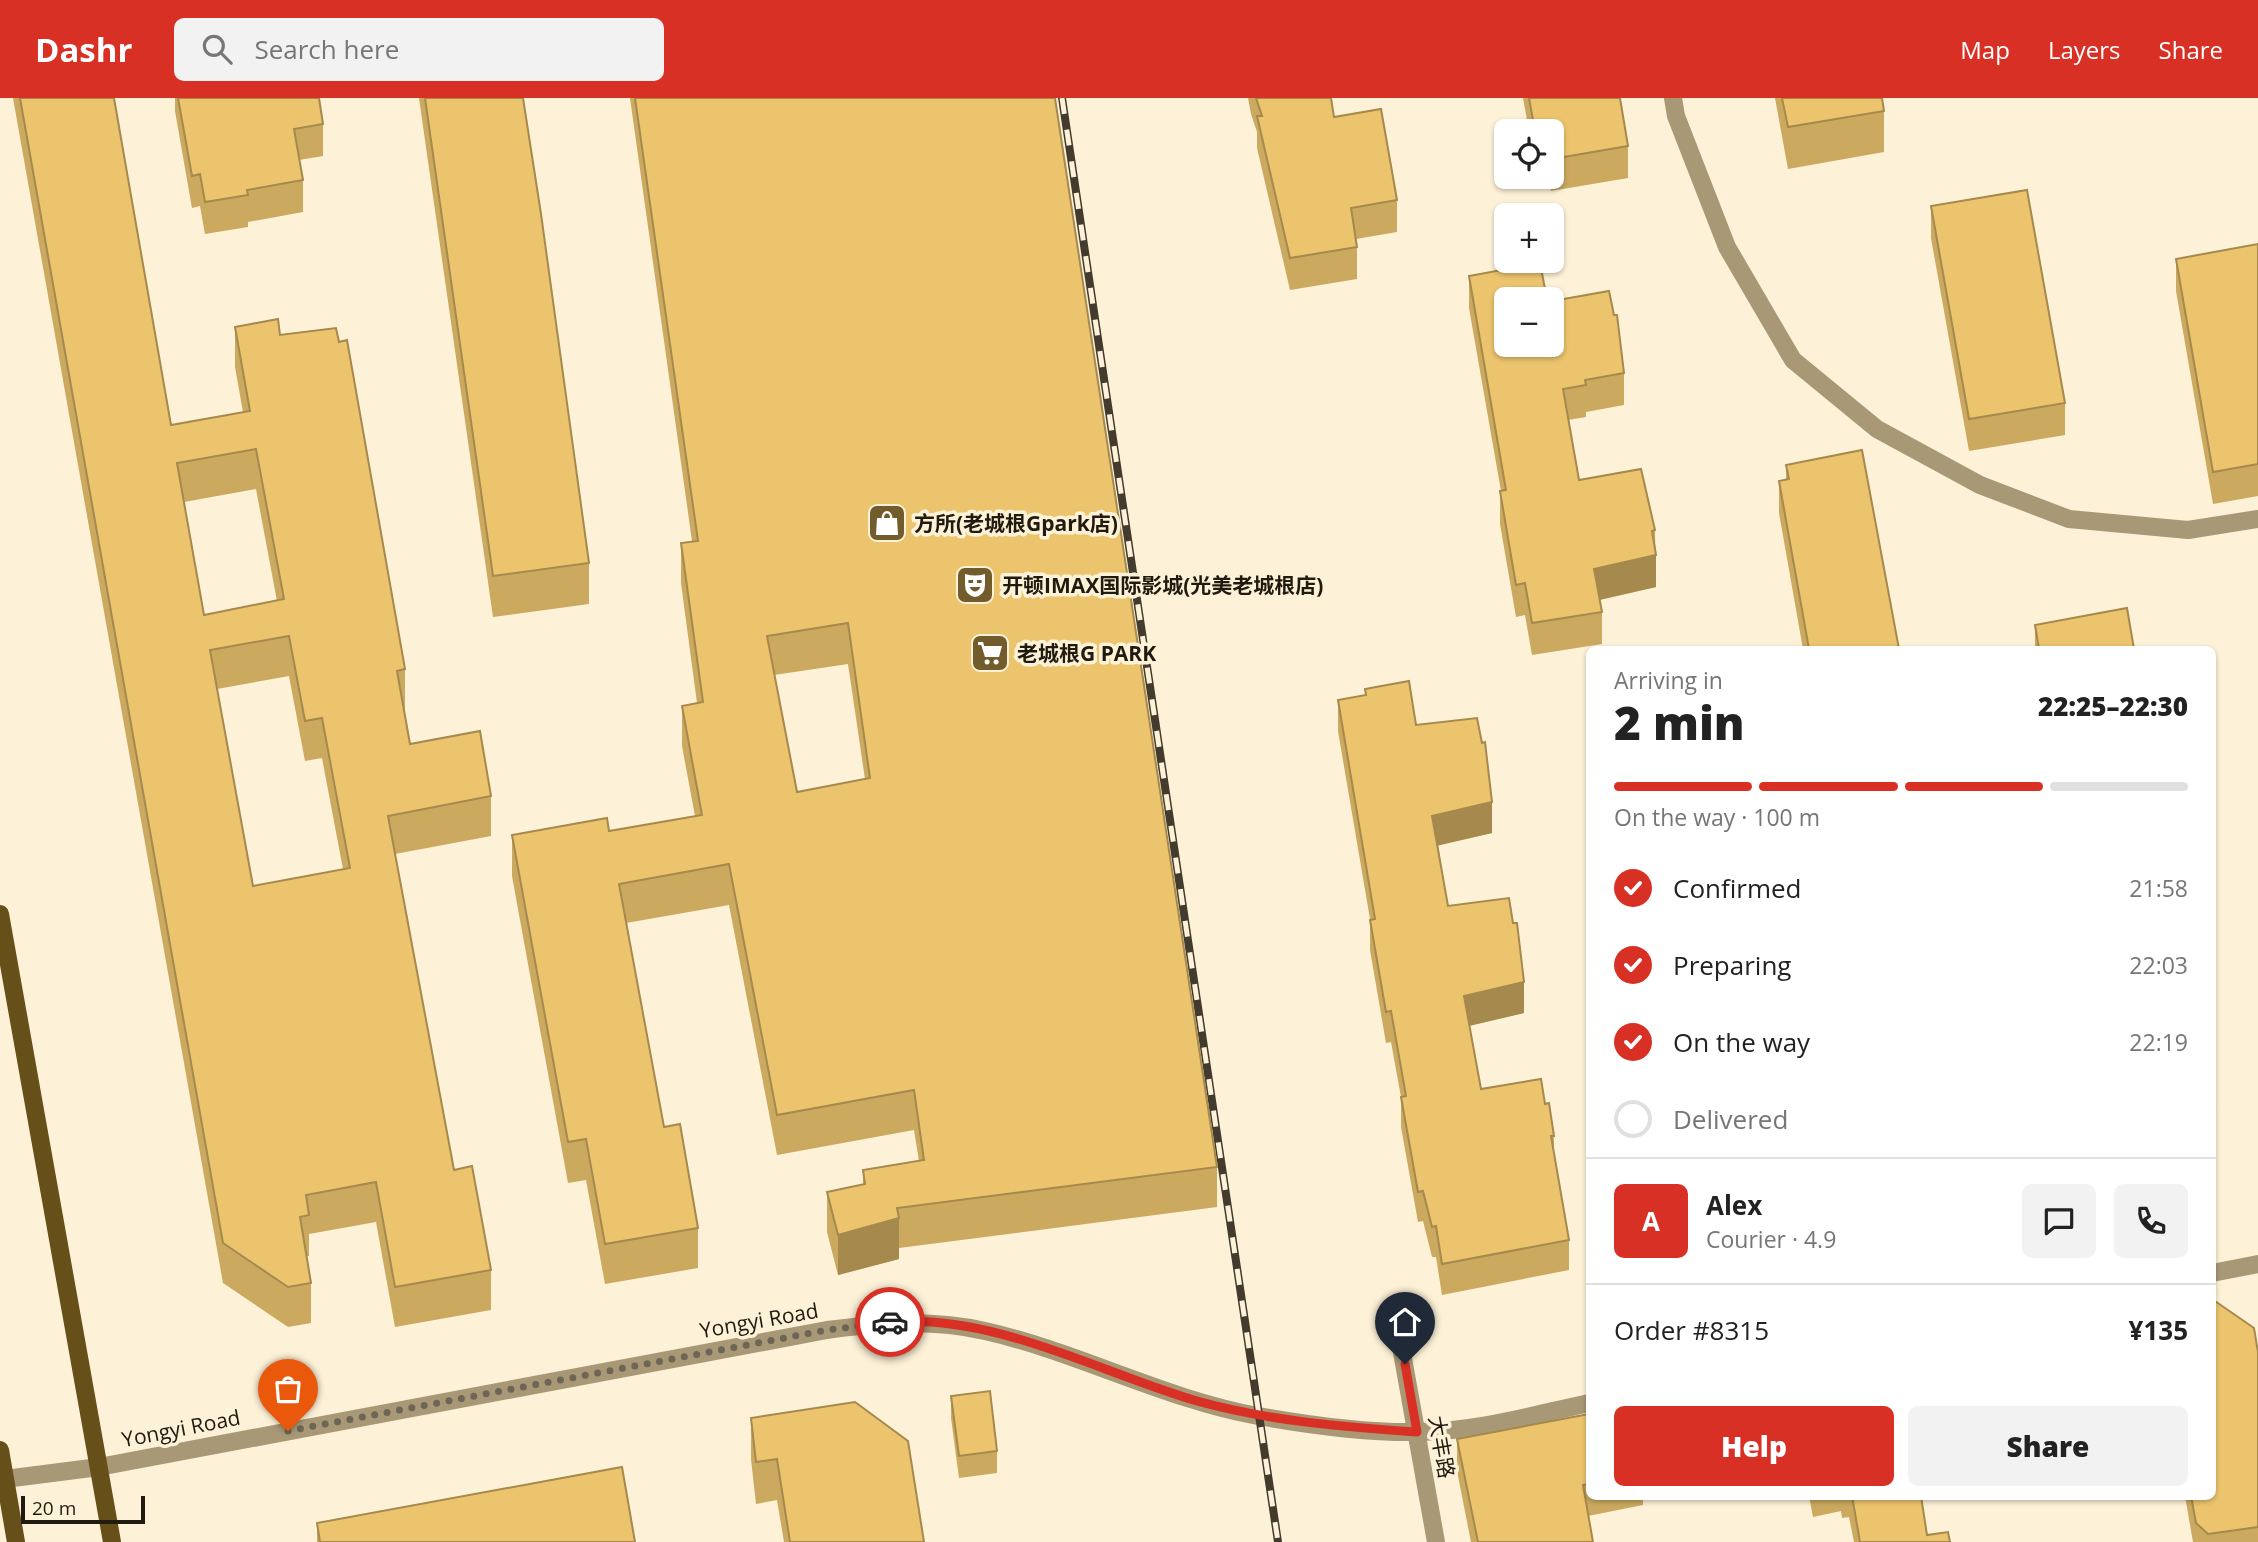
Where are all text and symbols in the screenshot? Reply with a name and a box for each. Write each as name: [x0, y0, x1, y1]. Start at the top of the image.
search box: [174, 18, 664, 81]
text: Dashr: [35, 27, 132, 72]
icon: search: [198, 30, 236, 68]
text: Search here: [254, 31, 399, 67]
text: Map: [1960, 33, 2010, 66]
text: Layers: [2048, 33, 2121, 66]
text: Share: [2159, 33, 2223, 66]
map controls: [1494, 119, 1564, 357]
button: locate: [1494, 119, 1564, 189]
button: +: [1494, 203, 1564, 273]
button: −: [1494, 287, 1564, 357]
shop icon: 方所(老城根Gpark店): [866, 502, 908, 544]
place label: 方所(老城根Gpark店): [914, 509, 1118, 537]
theatre icon: 开顿IMAX国际影城(光美老城根店): [954, 564, 996, 606]
place label: 开顿IMAX国际影城(光美老城根店): [1002, 571, 1323, 599]
supermarket icon: 老城根G PARK: [969, 632, 1011, 674]
place label: 老城根G PARK: [1017, 639, 1156, 667]
text: Arriving in: [1614, 664, 1723, 696]
text: 22:25–22:30: [2038, 688, 2188, 724]
text: 2 min: [1614, 691, 1745, 753]
text: On the way · 100 m: [1614, 801, 1820, 833]
icon: check: [1614, 869, 1652, 907]
text: Confirmed: [1673, 870, 1801, 906]
text: 21:58: [2129, 872, 2188, 904]
icon: check: [1614, 946, 1652, 984]
text: Preparing: [1673, 947, 1791, 983]
text: 22:03: [2129, 949, 2188, 981]
icon: check: [1614, 1023, 1652, 1061]
text: On the way: [1673, 1024, 1810, 1060]
text: 22:19: [2129, 1026, 2188, 1058]
text: Delivered: [1673, 1101, 1788, 1137]
button: chat: [2022, 1184, 2096, 1258]
button: phone: [2114, 1184, 2188, 1258]
text: Alex: [1706, 1187, 1762, 1223]
text: A: [1642, 1203, 1660, 1239]
text: Courier · 4.9: [1706, 1223, 1836, 1255]
courier: [855, 1287, 925, 1357]
pin: [1375, 1292, 1435, 1364]
street label: Yongyi Road: [697, 1296, 821, 1344]
icon: car: [871, 1303, 909, 1341]
icon: home: [1386, 1303, 1424, 1341]
text: Order #8315: [1614, 1312, 1769, 1348]
text: ¥135: [2129, 1312, 2188, 1348]
pin: [258, 1359, 318, 1431]
icon: bag: [269, 1370, 307, 1408]
street label: Yongyi Road: [119, 1403, 243, 1453]
button: Help: [1614, 1406, 1894, 1486]
button: Share: [1908, 1406, 2188, 1486]
street label: 大丰路: [1423, 1414, 1461, 1480]
scale bar: [21, 1493, 145, 1525]
text: 20 m: [32, 1495, 76, 1521]

